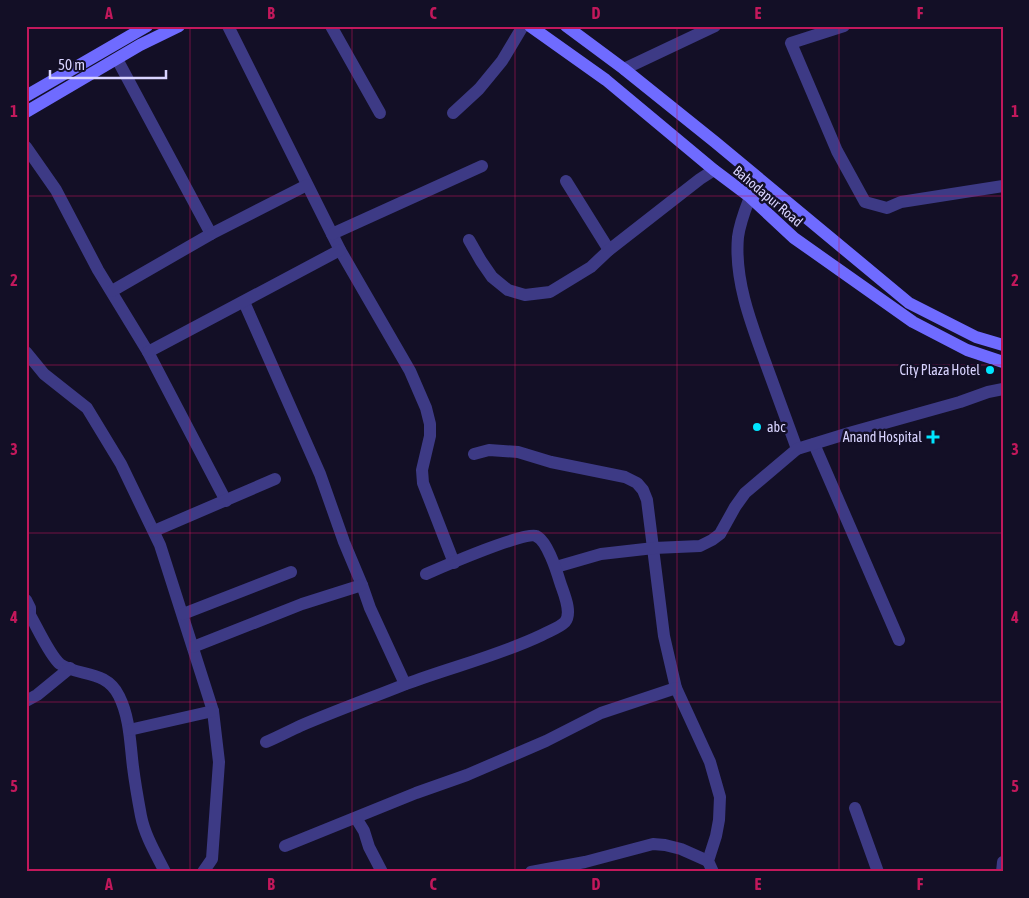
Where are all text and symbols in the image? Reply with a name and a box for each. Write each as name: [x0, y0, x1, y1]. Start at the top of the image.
text: A: [104, 4, 113, 22]
text: B: [267, 4, 275, 22]
text: C: [429, 4, 437, 22]
text: D: [592, 4, 601, 22]
text: E: [755, 4, 762, 22]
text: F: [917, 4, 924, 22]
scale bar: [50, 48, 166, 80]
text: 50 m: [58, 56, 85, 73]
text: 1: [10, 102, 18, 120]
text: 1: [1011, 102, 1019, 120]
street label: Bahodapur Road: [730, 162, 806, 230]
text: 2: [10, 271, 18, 289]
text: 2: [1011, 271, 1019, 289]
place label: City Plaza Hotel: [900, 362, 980, 378]
marker: City Plaza Hotel: [984, 364, 996, 376]
place label: abc: [767, 419, 786, 435]
marker: abc: [751, 421, 763, 433]
place label: Anand Hospital: [843, 429, 922, 445]
marker: Anand Hospital: [926, 430, 940, 444]
text: 3: [10, 440, 18, 458]
text: 3: [1011, 440, 1019, 458]
text: 4: [9, 608, 18, 626]
text: 4: [1010, 608, 1019, 626]
text: 5: [10, 777, 18, 795]
text: 5: [1011, 777, 1019, 795]
text: A: [104, 875, 113, 893]
text: B: [267, 875, 275, 893]
text: C: [429, 875, 437, 893]
text: D: [592, 875, 601, 893]
text: E: [755, 875, 762, 893]
text: F: [917, 875, 924, 893]

